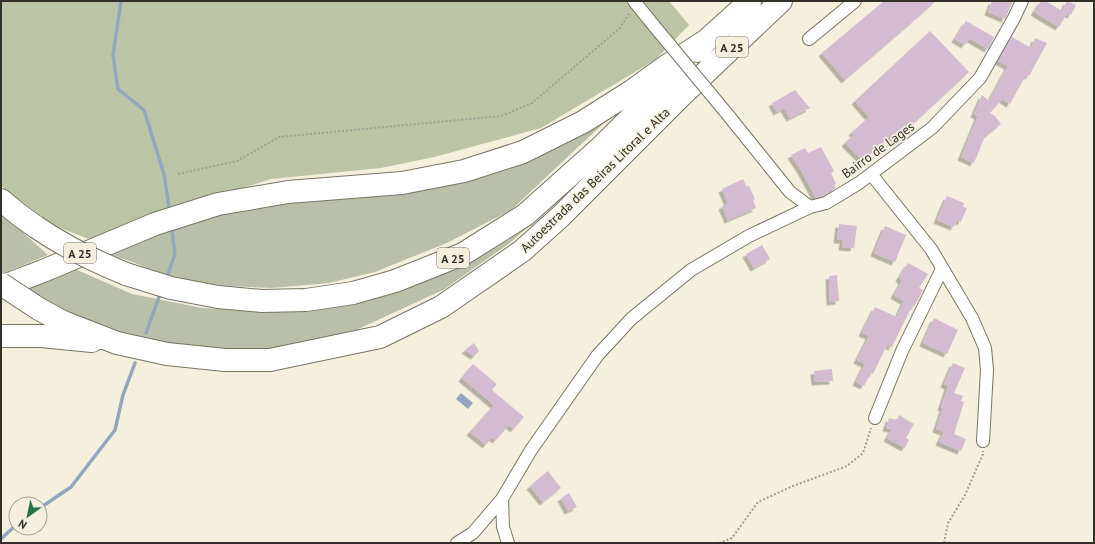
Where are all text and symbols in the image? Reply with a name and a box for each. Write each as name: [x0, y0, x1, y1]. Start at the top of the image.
road number: A 25: [716, 37, 748, 57]
street label: Autoestrada das Beiras Litoral e Alta: [517, 104, 673, 256]
street label: Bairro de Lages: [838, 118, 918, 182]
road number: A 25: [64, 243, 96, 263]
road number: A 25: [437, 248, 469, 268]
north arrow: [8, 496, 48, 536]
text: N: [16, 517, 29, 532]

